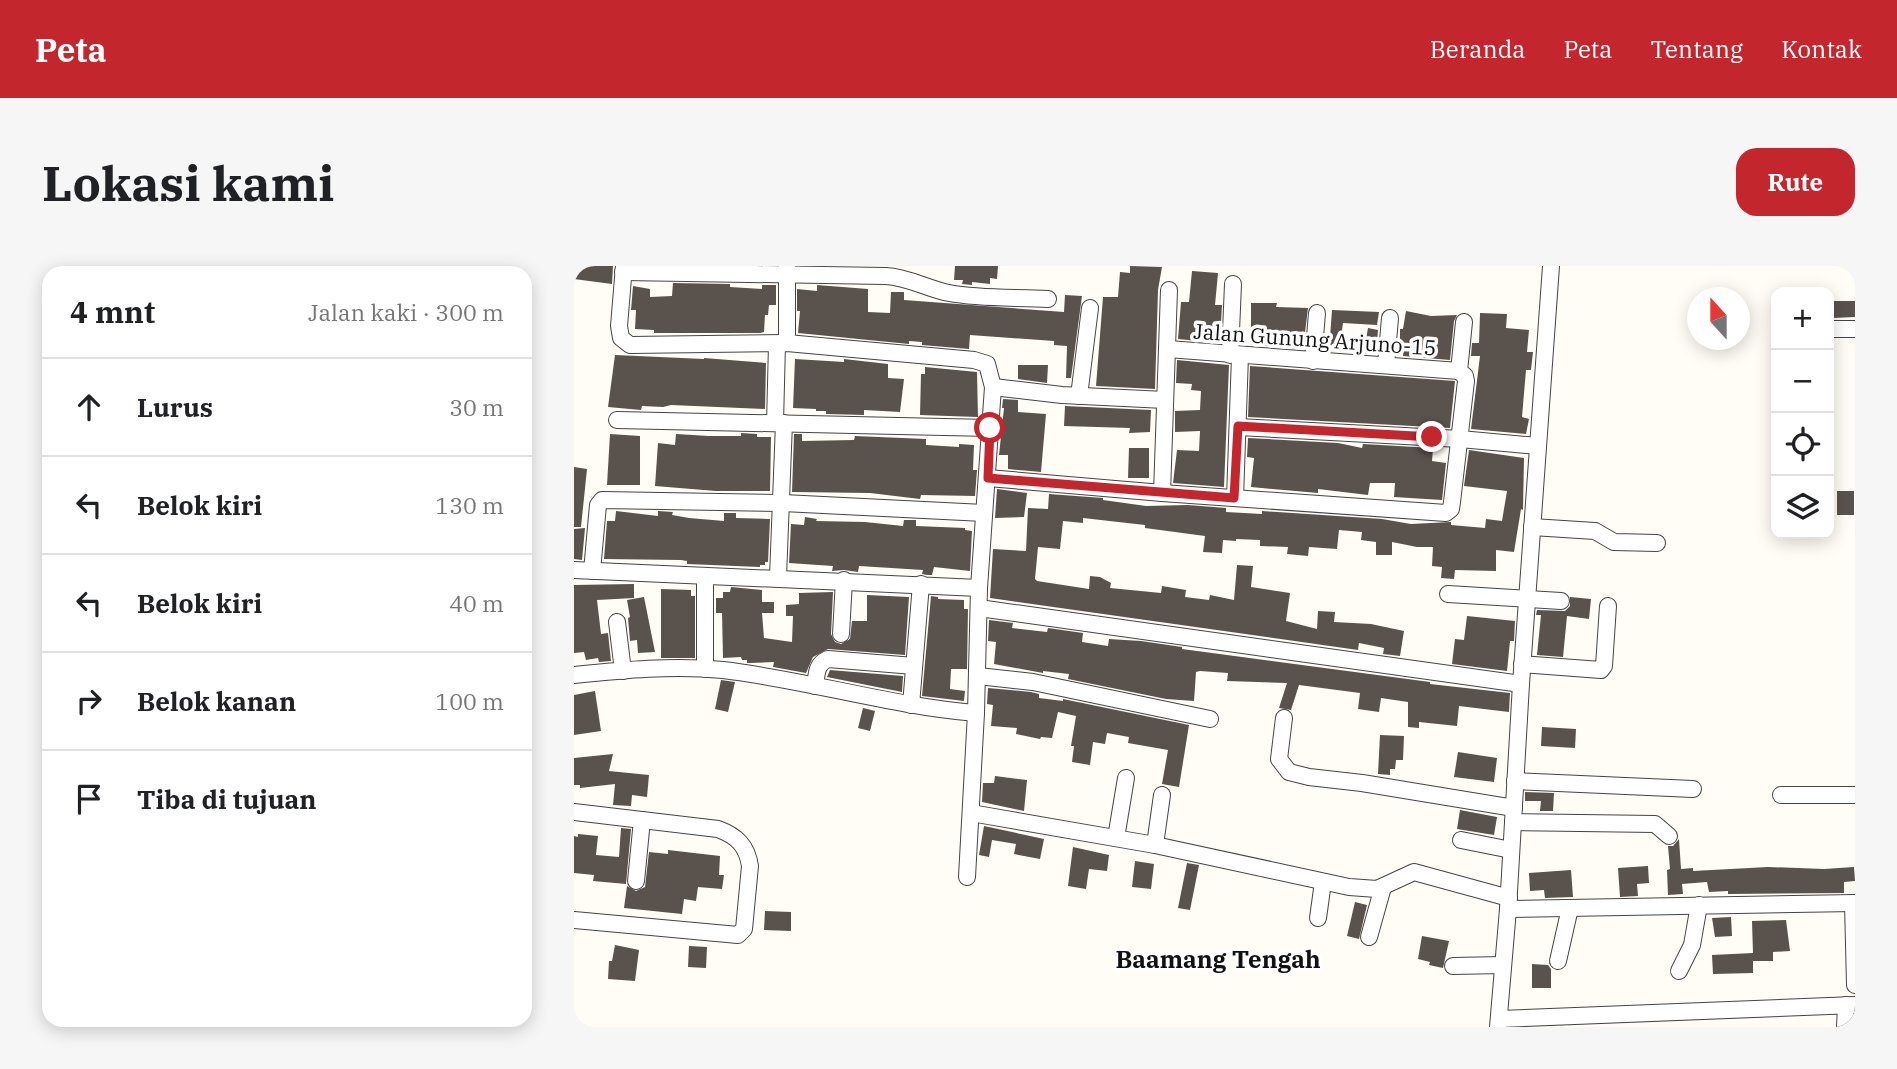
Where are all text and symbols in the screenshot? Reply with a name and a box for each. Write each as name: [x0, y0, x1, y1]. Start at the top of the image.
text: Peta: [35, 28, 106, 71]
text: Beranda: [1430, 33, 1525, 65]
text: Peta: [1563, 33, 1612, 65]
text: Tentang: [1650, 33, 1743, 65]
text: Kontak: [1781, 33, 1862, 65]
button: Rute: [1736, 148, 1855, 216]
text: Lokasi kami: [42, 151, 334, 214]
north arrow: [1687, 287, 1750, 350]
map controls: [1771, 287, 1834, 539]
button: +: [1771, 287, 1834, 350]
text: 4 mnt: [70, 292, 155, 331]
text: Jalan kaki · 300 m: [308, 297, 504, 327]
street label: Jalan Gunung Arjuno-15: [1193, 317, 1437, 361]
button: −: [1771, 350, 1834, 413]
icon: ahead: [70, 388, 108, 426]
text: Lurus: [137, 390, 213, 424]
text: 30 m: [449, 392, 504, 422]
route start: [974, 412, 1005, 443]
button: locate: [1771, 413, 1834, 476]
route end: [1416, 421, 1447, 452]
button: layers: [1771, 476, 1834, 539]
icon: left: [70, 486, 108, 524]
text: Belok kiri: [137, 488, 262, 522]
text: 130 m: [435, 490, 504, 520]
icon: left: [70, 584, 108, 622]
text: Belok kiri: [137, 586, 262, 620]
text: 40 m: [449, 588, 504, 618]
icon: right: [70, 682, 108, 720]
text: Belok kanan: [137, 684, 296, 718]
text: 100 m: [435, 686, 504, 716]
icon: arrive: [70, 780, 108, 818]
text: Tiba di tujuan: [137, 782, 317, 816]
district label: Baamang Tengah: [1115, 943, 1321, 975]

